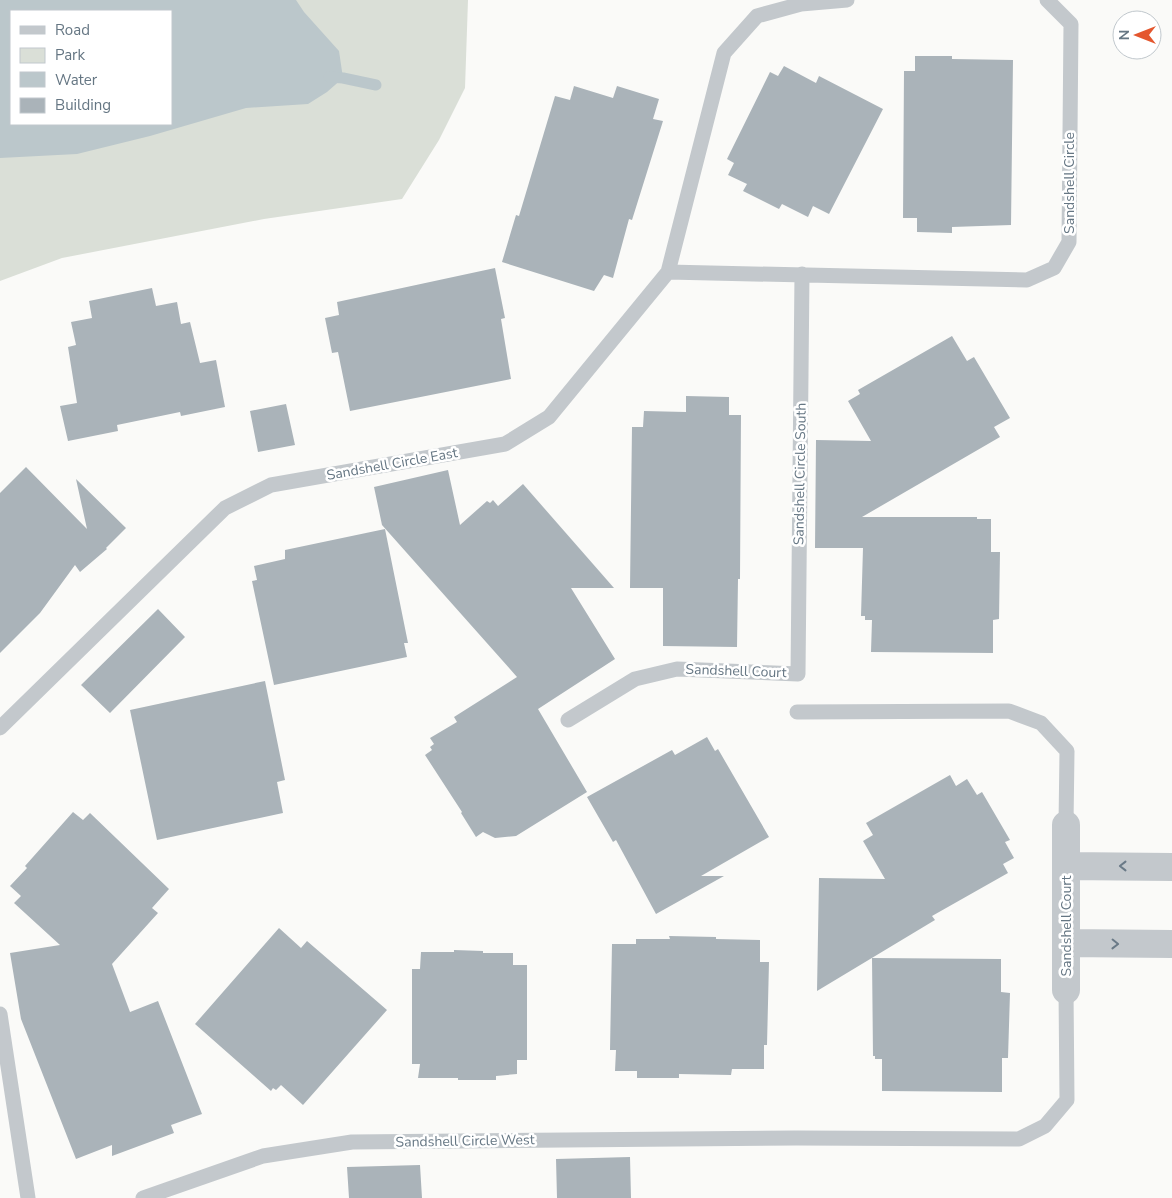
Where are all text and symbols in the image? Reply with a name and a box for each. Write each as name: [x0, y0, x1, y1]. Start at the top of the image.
legend: [10, 10, 172, 125]
north arrow: [1112, 10, 1162, 60]
text: Road: [55, 20, 90, 40]
text: N: [1115, 30, 1134, 40]
text: Park: [55, 45, 85, 65]
text: Water: [55, 70, 98, 90]
text: Building: [55, 95, 111, 115]
street label: Sandshell Circle: [1060, 132, 1079, 234]
street label: Sandshell Circle South: [789, 403, 811, 545]
street label: Sandshell Circle East: [325, 443, 459, 485]
street label: Sandshell Court: [685, 660, 787, 682]
one-way arrow: [1119, 861, 1127, 871]
street label: Sandshell Court: [1057, 875, 1076, 977]
one-way arrow: [1111, 938, 1119, 949]
street label: Sandshell Circle West: [395, 1130, 535, 1152]

